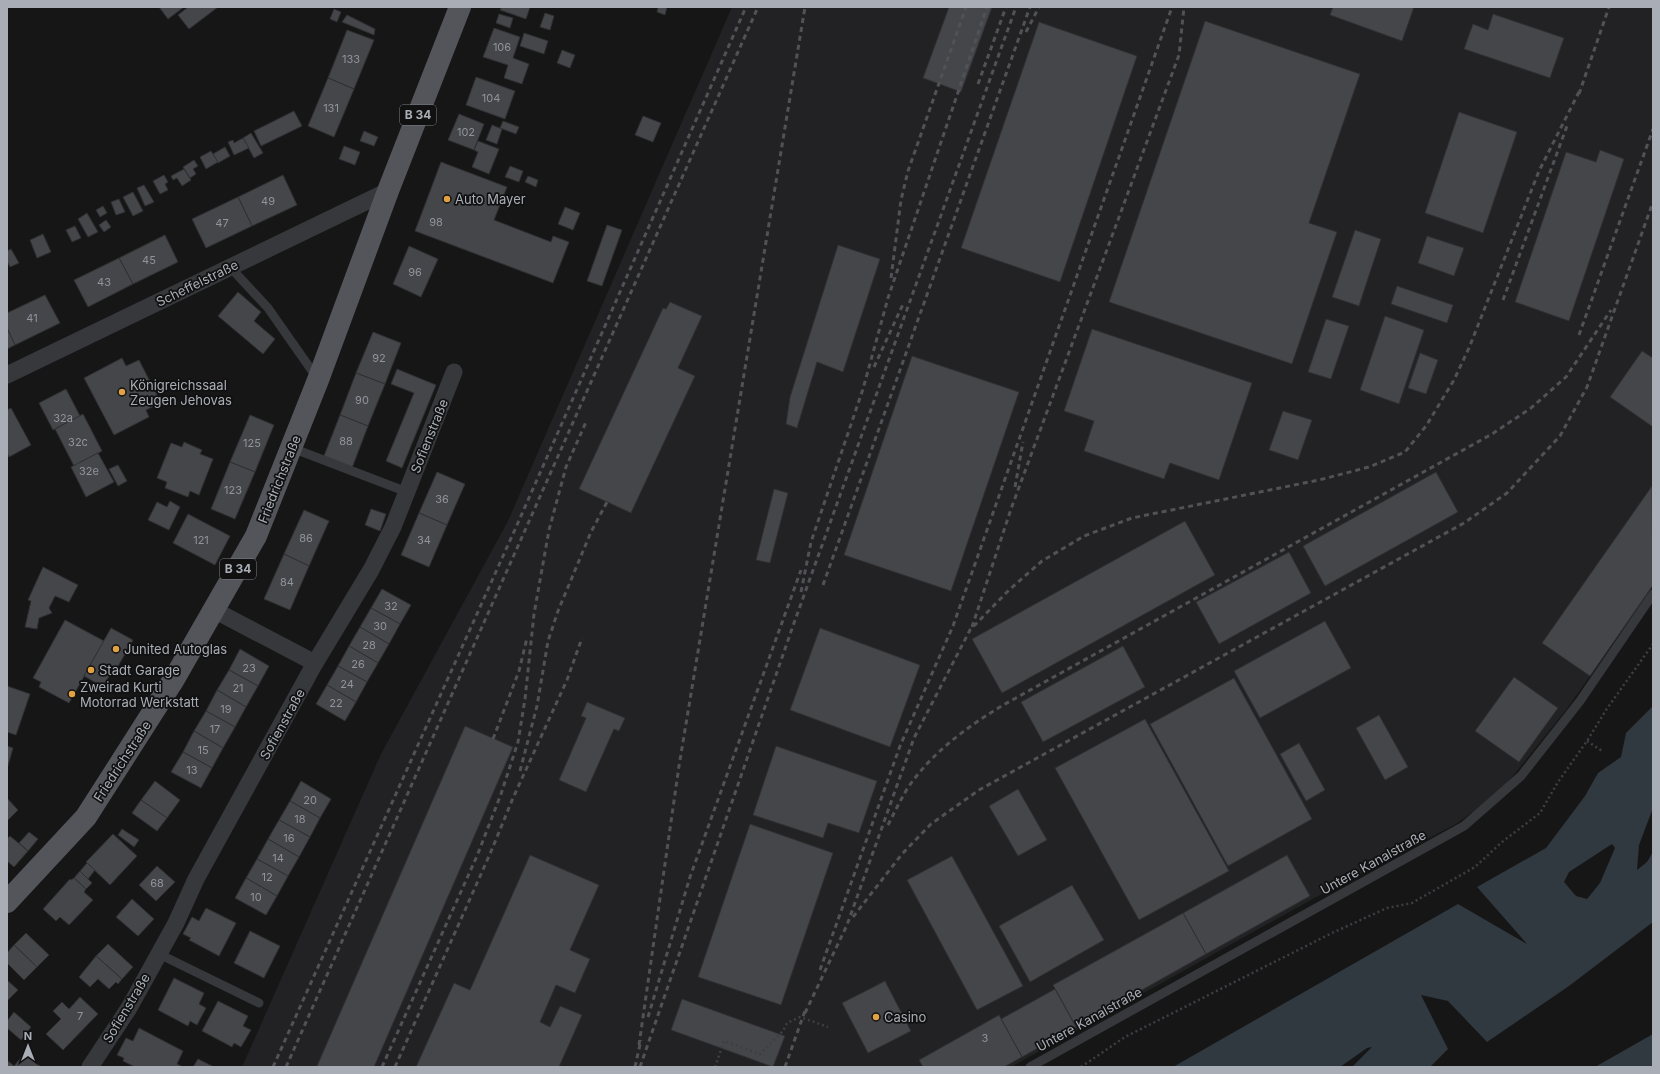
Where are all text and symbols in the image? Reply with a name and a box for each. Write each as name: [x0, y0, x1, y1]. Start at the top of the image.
house number: 106: [493, 40, 511, 54]
house number: 133: [342, 52, 360, 66]
house number: 104: [482, 91, 500, 105]
house number: 131: [323, 101, 339, 115]
road number: B 34: [400, 105, 436, 125]
house number: 102: [457, 125, 475, 139]
place label: Auto Mayer: [455, 191, 526, 207]
house number: 49: [261, 194, 275, 208]
marker: Auto Mayer: [442, 194, 452, 204]
house number: 98: [429, 215, 443, 229]
house number: 47: [215, 216, 229, 230]
house number: 45: [142, 253, 156, 267]
street label: Scheffelstraße: [153, 256, 241, 310]
house number: 96: [408, 265, 422, 279]
house number: 43: [97, 275, 111, 289]
house number: 41: [26, 311, 38, 325]
house number: 92: [372, 351, 386, 365]
place label: Königreichssaal Zeugen Jehovas: [130, 377, 232, 408]
marker: Königreichssaal Zeugen Jehovas: [117, 387, 127, 397]
house number: 90: [355, 393, 369, 407]
street label: Sofienstraße: [407, 397, 451, 475]
house number: 32a: [53, 411, 73, 425]
street label: Friedrichstraße: [254, 433, 304, 525]
house number: 88: [339, 434, 353, 448]
house number: 32c: [68, 435, 88, 449]
house number: 125: [243, 436, 261, 450]
house number: 32e: [79, 464, 99, 478]
house number: 123: [224, 483, 242, 497]
house number: 36: [435, 492, 449, 506]
house number: 86: [299, 531, 313, 545]
house number: 121: [193, 533, 209, 547]
house number: 34: [417, 533, 431, 547]
road number: B 34: [220, 559, 256, 579]
house number: 84: [280, 575, 294, 589]
house number: 32: [384, 599, 398, 613]
house number: 30: [373, 619, 387, 633]
house number: 28: [362, 638, 376, 652]
place label: Junited Autoglas: [124, 641, 227, 657]
marker: Junited Autoglas: [111, 644, 121, 654]
house number: 26: [351, 657, 365, 671]
house number: 23: [242, 661, 256, 675]
place label: Stadt Garage: [99, 662, 180, 678]
marker: Stadt Garage: [86, 665, 96, 675]
house number: 24: [340, 677, 354, 691]
place label: Zweirad Kurti Motorrad Werkstatt: [80, 679, 199, 710]
house number: 21: [232, 681, 244, 695]
street label: Sofienstraße: [256, 686, 308, 762]
marker: Zweirad Kurti Motorrad Werkstatt: [67, 689, 77, 699]
house number: 22: [329, 696, 343, 710]
house number: 19: [220, 702, 232, 716]
street label: Friedrichstraße: [90, 718, 154, 804]
house number: 17: [210, 722, 220, 736]
house number: 15: [197, 743, 209, 757]
house number: 13: [186, 763, 198, 777]
house number: 20: [303, 793, 317, 807]
house number: 18: [294, 812, 306, 826]
street label: Untere Kanalstraße: [1317, 826, 1429, 898]
house number: 16: [283, 831, 295, 845]
house number: 14: [272, 851, 284, 865]
house number: 12: [261, 870, 273, 884]
house number: 68: [150, 876, 164, 890]
house number: 10: [250, 890, 262, 904]
street label: Sofienstraße: [99, 970, 153, 1046]
street label: Untere Kanalstraße: [1033, 983, 1145, 1055]
house number: 7: [77, 1009, 83, 1023]
place label: Casino: [884, 1009, 926, 1025]
marker: Casino: [871, 1012, 881, 1022]
north arrow: [8, 1026, 48, 1066]
text: N: [24, 1029, 32, 1043]
house number: 3: [982, 1031, 989, 1045]

